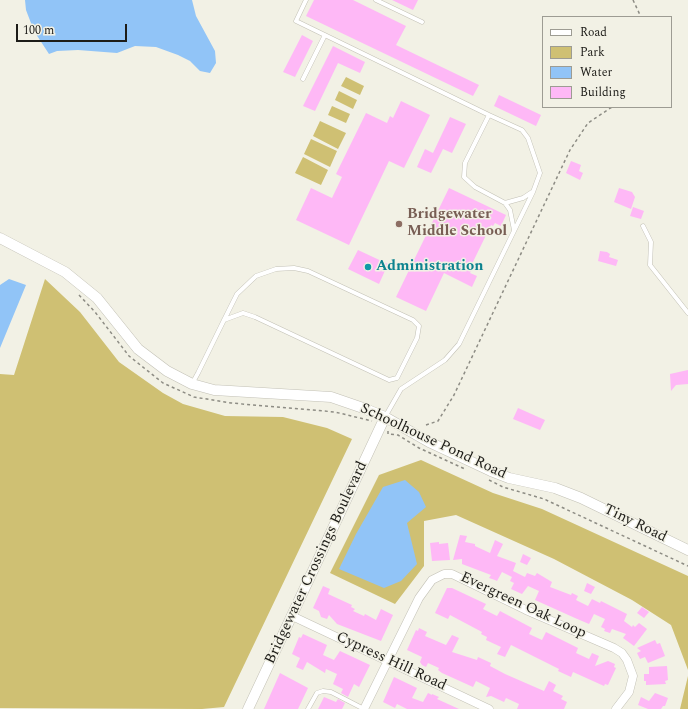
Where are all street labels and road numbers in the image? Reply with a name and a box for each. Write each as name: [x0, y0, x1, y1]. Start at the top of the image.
street label: Schoolhouse Pond Road: [357, 400, 509, 484]
street label: Bridgewater Crossings Boulevard: [262, 459, 372, 667]
street label: Tiny Road: [600, 501, 670, 547]
street label: Evergreen Oak Loop: [457, 569, 589, 643]
street label: Cypress Hill Road: [333, 629, 449, 695]

